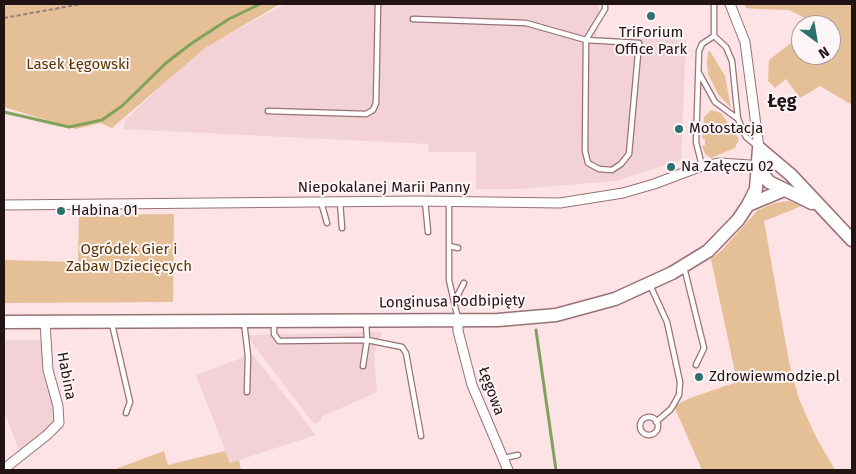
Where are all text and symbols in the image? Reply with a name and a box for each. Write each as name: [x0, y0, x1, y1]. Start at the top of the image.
marker: TriForium Office Park: [645, 10, 657, 22]
north arrow: [791, 15, 841, 65]
place label: TriForium Office Park: [615, 24, 687, 59]
text: N: [815, 43, 832, 62]
park label: Lasek Łęgowski: [26, 56, 130, 74]
district label: Łęg: [767, 91, 797, 113]
place label: Motostacja: [689, 120, 763, 138]
marker: Motostacja: [673, 123, 685, 135]
place label: Na Załęczu 02: [681, 158, 774, 176]
marker: Na Załęczu 02: [665, 161, 677, 173]
street label: Niepokalanej Marii Panny: [298, 179, 470, 197]
place label: Habina 01: [71, 202, 138, 220]
marker: Habina 01: [55, 205, 67, 217]
park label: Ogródek Gier i Zabaw Dziecięcych: [66, 241, 192, 276]
street label: Longinusa Podbipięty: [379, 292, 525, 312]
street label: Habina: [53, 351, 79, 401]
street label: Łęgowa: [474, 364, 508, 418]
place label: Zdrowiewmodzie.pl: [709, 368, 840, 386]
marker: Zdrowiewmodzie.pl: [693, 371, 705, 383]

